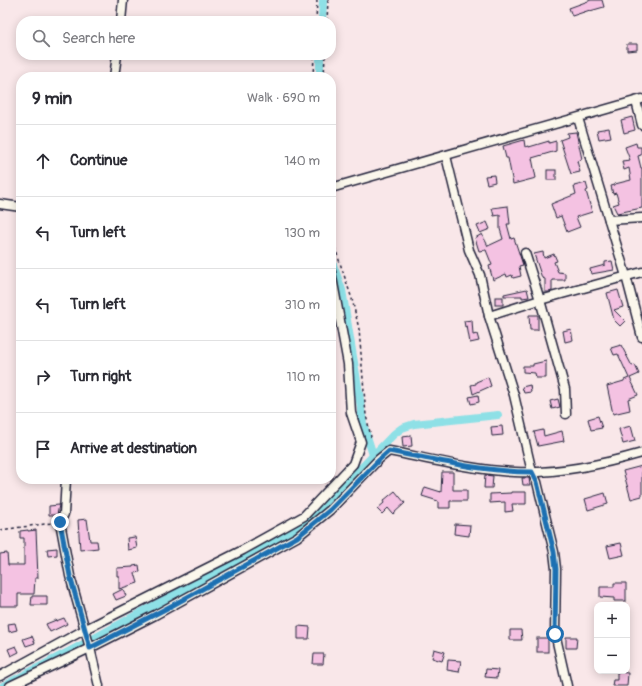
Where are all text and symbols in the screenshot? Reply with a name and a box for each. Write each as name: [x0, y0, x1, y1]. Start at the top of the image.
search box: [16, 16, 336, 60]
icon: search: [30, 27, 52, 49]
text: Search here: [62, 29, 135, 48]
text: 9 min: [32, 88, 72, 109]
text: Walk · 690 m: [247, 90, 320, 106]
icon: ahead: [32, 150, 54, 172]
text: Continue: [70, 151, 128, 170]
text: 140 m: [284, 153, 320, 169]
icon: left: [32, 222, 54, 244]
text: Turn left: [70, 223, 126, 242]
text: 130 m: [284, 225, 320, 241]
icon: left: [32, 294, 54, 316]
text: Turn left: [70, 295, 126, 314]
text: 310 m: [284, 297, 320, 313]
icon: right: [32, 366, 54, 388]
text: Turn right: [70, 367, 131, 386]
text: 110 m: [287, 369, 320, 385]
icon: arrive: [32, 438, 54, 460]
text: Arrive at destination: [70, 439, 197, 458]
route end: [51, 513, 69, 531]
map controls: [594, 602, 630, 674]
button: +: [594, 602, 630, 638]
route start: [546, 625, 564, 643]
button: −: [594, 638, 630, 674]

